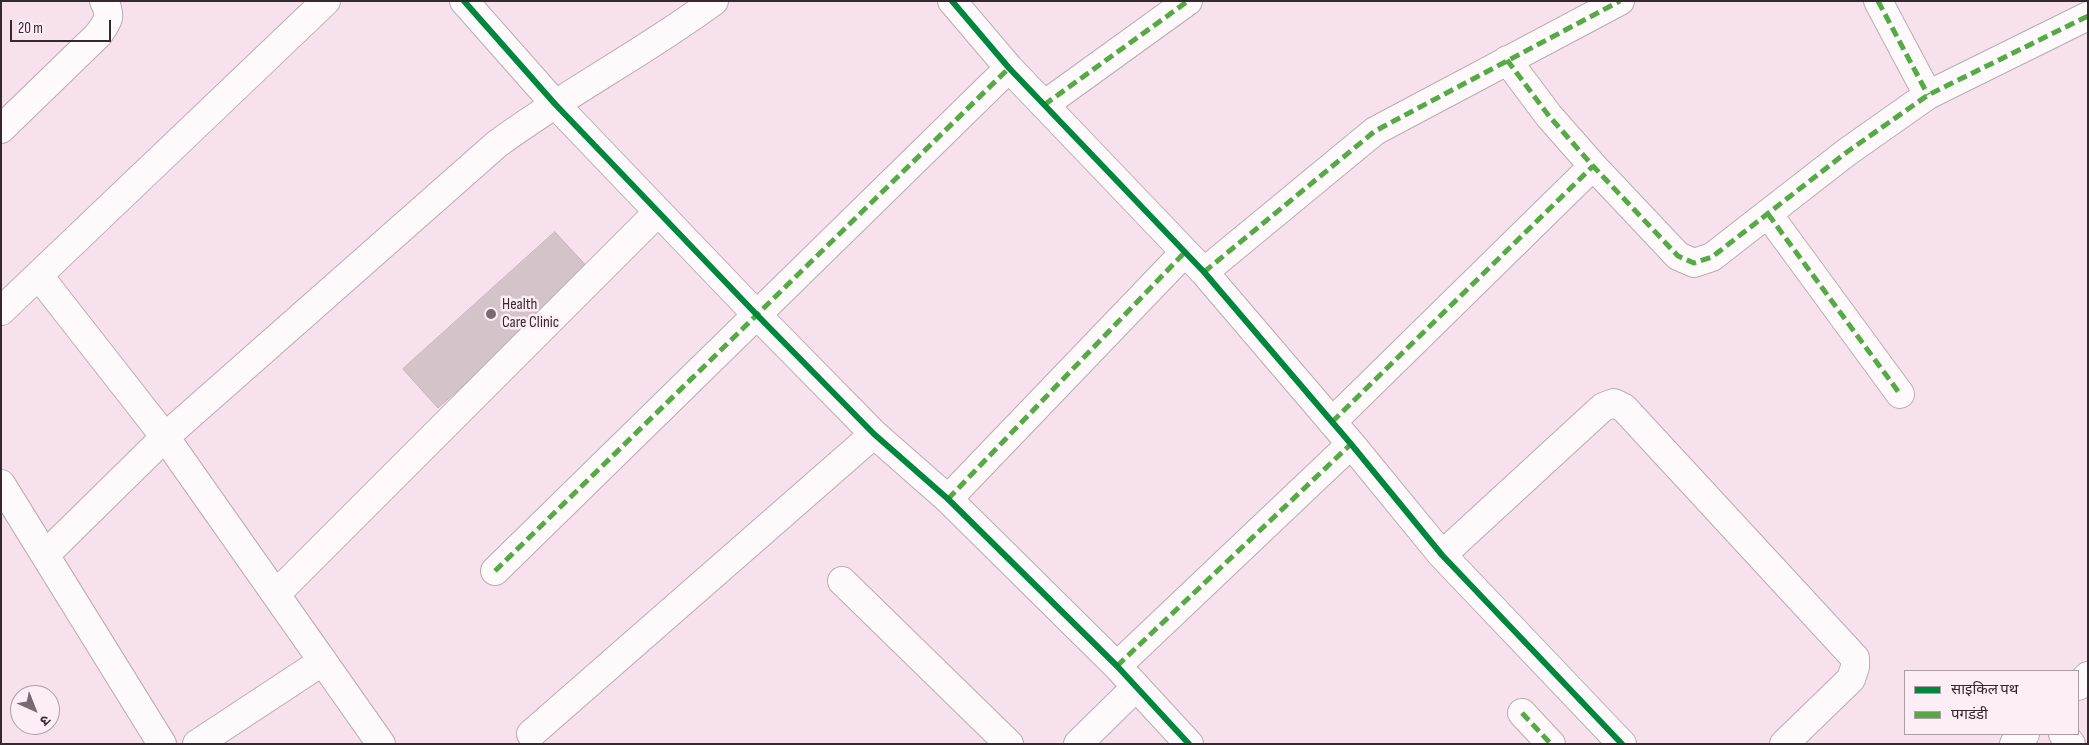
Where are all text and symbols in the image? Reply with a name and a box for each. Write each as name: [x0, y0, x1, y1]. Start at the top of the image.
scale bar: [12, 10, 114, 42]
text: 20 m: [18, 19, 43, 38]
place label: Health Care Clinic: [502, 295, 559, 333]
marker: Health Care Clinic: [484, 307, 498, 321]
legend: [1904, 670, 2079, 735]
text: साइकिल पथ: [1951, 680, 2018, 699]
north arrow: [10, 685, 60, 735]
text: पगडंडी: [1951, 705, 1988, 724]
text: उ: [36, 711, 54, 729]

